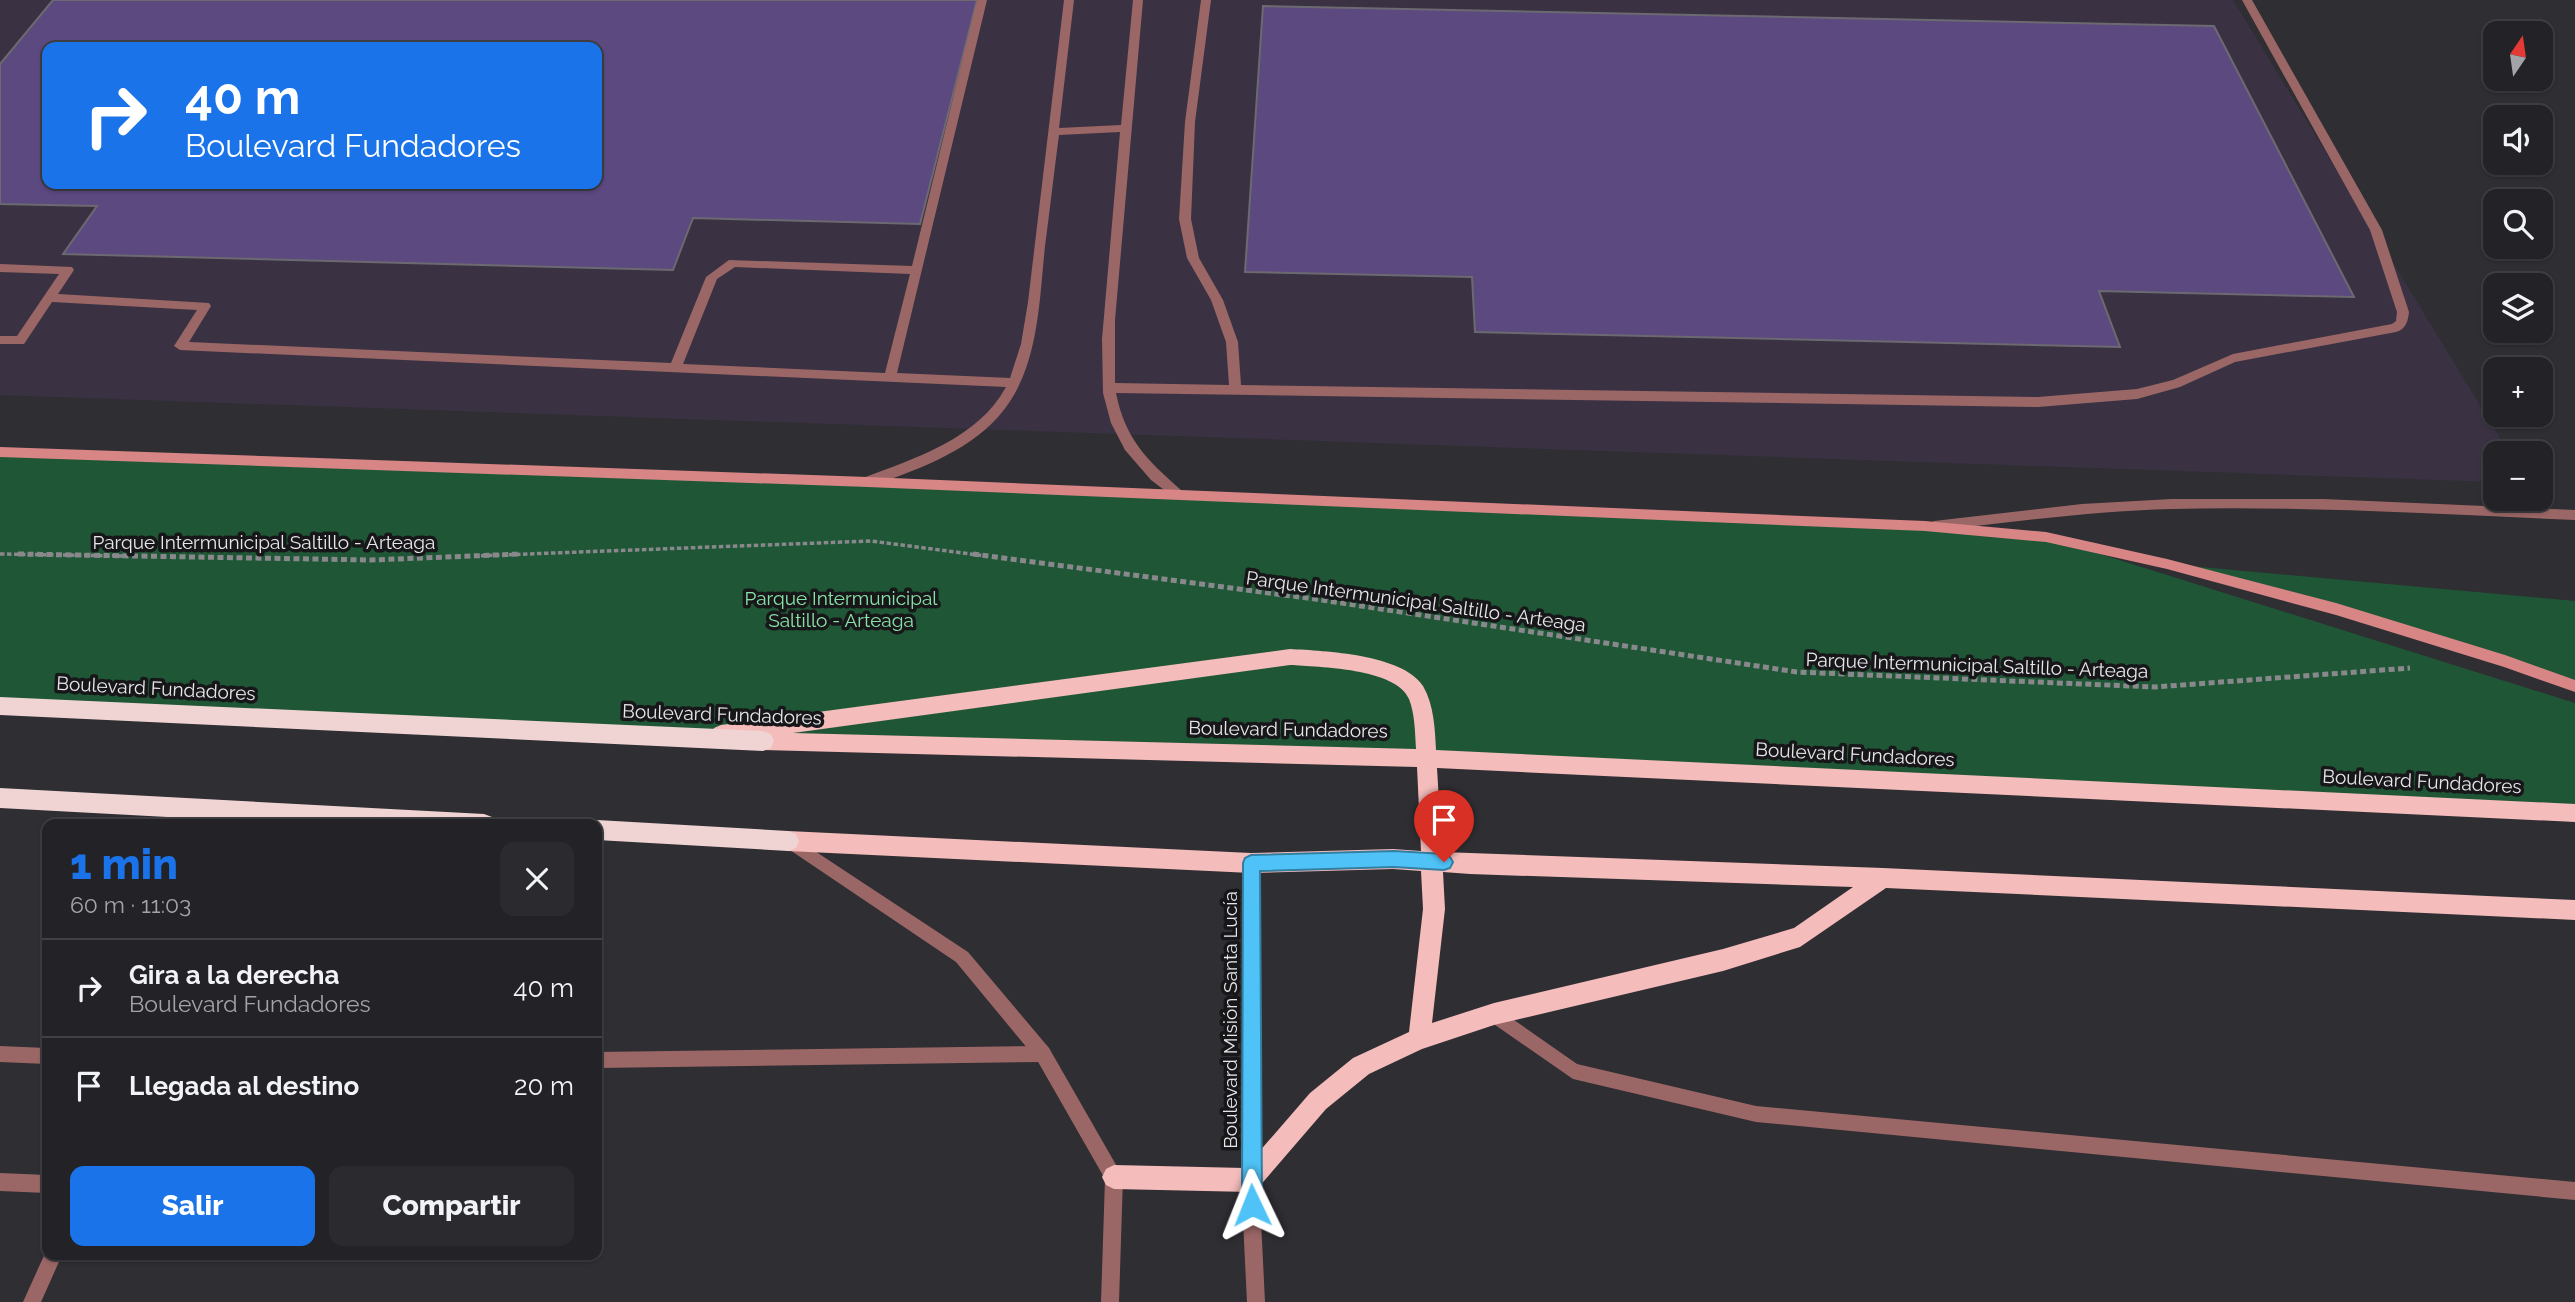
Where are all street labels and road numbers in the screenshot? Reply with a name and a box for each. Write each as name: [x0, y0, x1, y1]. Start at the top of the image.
street label: Parque Intermunicipal Saltillo - Arteaga: [93, 531, 435, 553]
street label: Parque Intermunicipal Saltillo - Arteaga: [1245, 566, 1587, 636]
street label: Parque Intermunicipal Saltillo - Arteaga: [1805, 648, 2149, 682]
street label: Boulevard Fundadores: [56, 672, 256, 704]
street label: Boulevard Fundadores: [622, 700, 822, 728]
street label: Boulevard Fundadores: [1188, 716, 1388, 742]
street label: Boulevard Fundadores: [1755, 738, 1955, 770]
street label: Boulevard Fundadores: [2322, 765, 2522, 797]
street label: Boulevard Misión Santa Lucía: [1219, 891, 1241, 1149]

